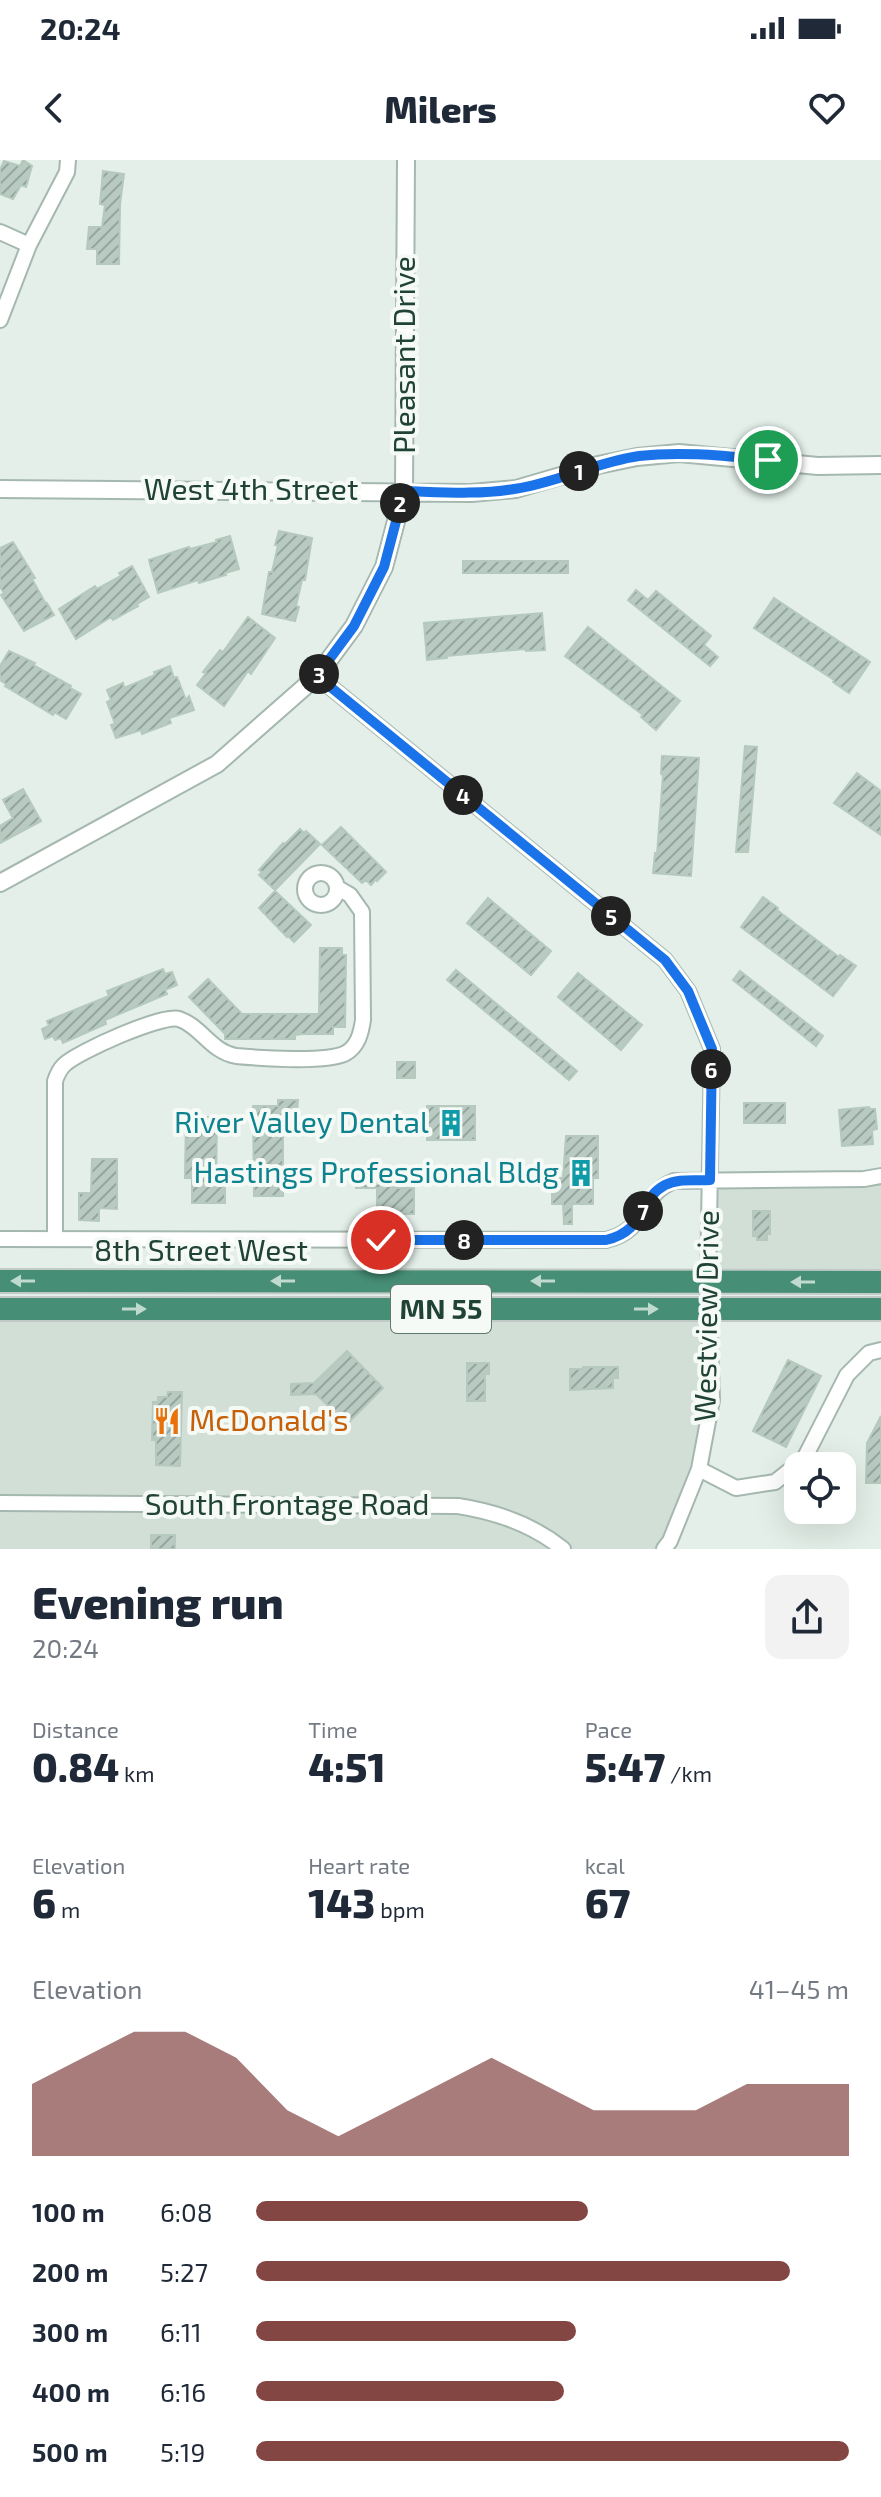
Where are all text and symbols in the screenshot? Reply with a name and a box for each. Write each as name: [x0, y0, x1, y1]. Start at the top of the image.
text: 20:24: [40, 10, 121, 46]
icon: back: [32, 86, 76, 130]
icon: heart: [805, 86, 849, 130]
text: Milers: [384, 87, 497, 130]
street label: Pleasant Drive: [385, 256, 421, 454]
pin: [734, 426, 802, 494]
icon: arrive: [746, 438, 790, 482]
pin: 1: [559, 451, 599, 491]
text: 1: [574, 458, 584, 484]
street label: West 4th Street: [144, 470, 358, 506]
pin: 2: [380, 483, 420, 523]
text: 2: [394, 490, 406, 516]
pin: 3: [299, 654, 339, 694]
text: 3: [313, 661, 325, 687]
pin: 4: [443, 775, 483, 815]
text: 4: [456, 782, 470, 808]
pin: 5: [591, 896, 631, 936]
text: 5: [605, 903, 617, 929]
pin: 6: [691, 1049, 731, 1089]
text: 6: [705, 1056, 717, 1082]
place label: River Valley Dental: [174, 1103, 429, 1139]
building icon: River Valley Dental: [436, 1108, 466, 1138]
place label: Hastings Professional Bldg: [194, 1153, 559, 1189]
building icon: Hastings Professional Bldg: [566, 1158, 596, 1188]
pin: 7: [623, 1191, 663, 1231]
text: 7: [637, 1198, 649, 1224]
pin: [347, 1206, 415, 1274]
street label: Westview Drive: [685, 1210, 725, 1422]
icon: check: [359, 1218, 403, 1262]
pin: 8: [444, 1220, 484, 1260]
text: 8: [457, 1227, 471, 1253]
street label: 8th Street West: [94, 1231, 308, 1267]
one-way arrow: [10, 1275, 35, 1287]
one-way arrow: [270, 1275, 295, 1287]
one-way arrow: [530, 1275, 555, 1287]
one-way arrow: [790, 1276, 815, 1288]
road number: MN 55: [391, 1285, 491, 1333]
one-way arrow: [122, 1303, 147, 1315]
one-way arrow: [634, 1303, 659, 1315]
place label: McDonald's: [189, 1401, 348, 1437]
restaurant icon: McDonald's: [152, 1406, 182, 1436]
map controls: [784, 1452, 856, 1524]
button: locate: [784, 1452, 856, 1524]
street label: South Frontage Road: [145, 1485, 429, 1521]
text: Evening run: [32, 1575, 284, 1628]
button: share: [765, 1575, 849, 1659]
text: 20:24: [32, 1632, 99, 1663]
text: Distance: [32, 1716, 119, 1742]
text: Time: [308, 1716, 358, 1742]
text: Pace: [585, 1716, 632, 1742]
text: 0.84: [32, 1742, 119, 1790]
text: 4:51: [308, 1742, 386, 1790]
text: 5:47: [585, 1742, 665, 1790]
text: km: [119, 1760, 155, 1786]
text: /km: [665, 1760, 712, 1786]
text: Elevation: [32, 1852, 125, 1878]
text: Heart rate: [308, 1852, 410, 1878]
text: kcal: [585, 1852, 625, 1878]
text: 6: [32, 1878, 56, 1926]
text: 143: [308, 1878, 375, 1926]
text: 67: [585, 1878, 630, 1926]
text: m: [56, 1896, 80, 1922]
text: bpm: [375, 1896, 425, 1922]
text: Elevation: [32, 1973, 142, 2004]
text: 41–45 m: [749, 1973, 849, 2004]
text: 100 m: [32, 2196, 105, 2227]
text: 6:08: [160, 2196, 212, 2227]
text: 200 m: [32, 2256, 108, 2287]
text: 5:27: [160, 2256, 208, 2287]
text: 300 m: [32, 2316, 108, 2347]
text: 6:11: [160, 2316, 202, 2347]
text: 400 m: [32, 2376, 110, 2407]
text: 6:16: [160, 2376, 206, 2407]
text: 500 m: [32, 2436, 108, 2467]
text: 5:19: [160, 2436, 205, 2467]

